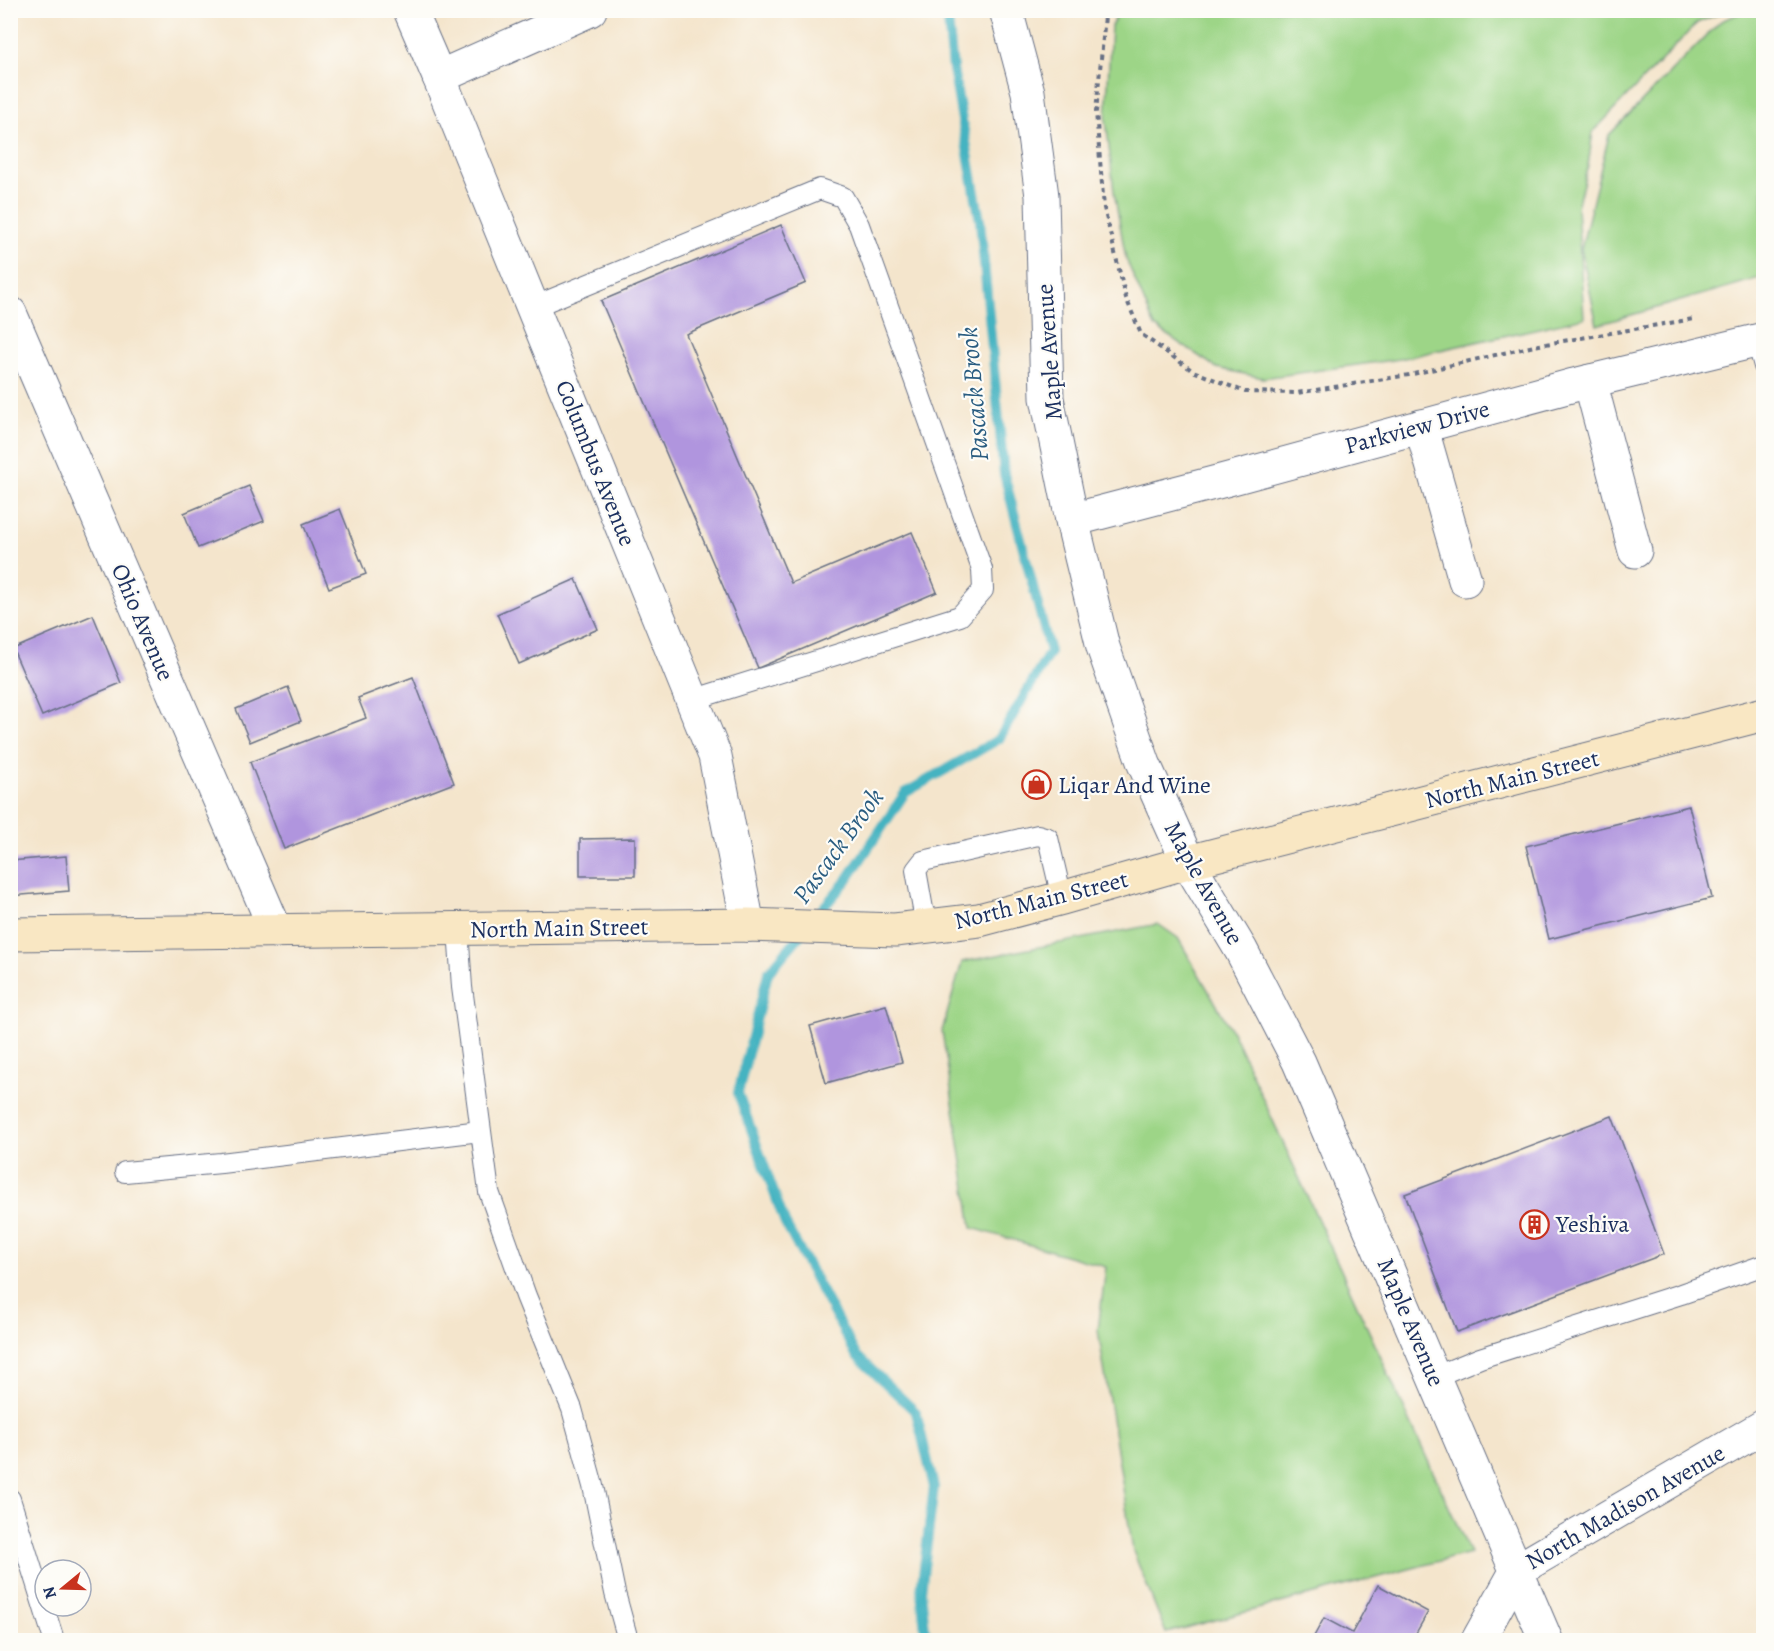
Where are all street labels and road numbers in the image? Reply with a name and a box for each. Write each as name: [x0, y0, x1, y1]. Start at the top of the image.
street label: Maple Avenue: [1028, 283, 1070, 421]
street label: Columbus Avenue: [548, 375, 644, 551]
street label: Parkview Drive: [1341, 392, 1493, 462]
street label: Ohio Avenue: [104, 559, 182, 685]
street label: North Main Street: [1422, 742, 1602, 816]
street label: Maple Avenue: [1157, 815, 1251, 951]
street label: North Main Street: [951, 863, 1131, 937]
street label: North Main Street: [470, 910, 649, 946]
street label: Maple Avenue: [1370, 1253, 1452, 1391]
street label: North Madison Avenue: [1519, 1437, 1731, 1577]

